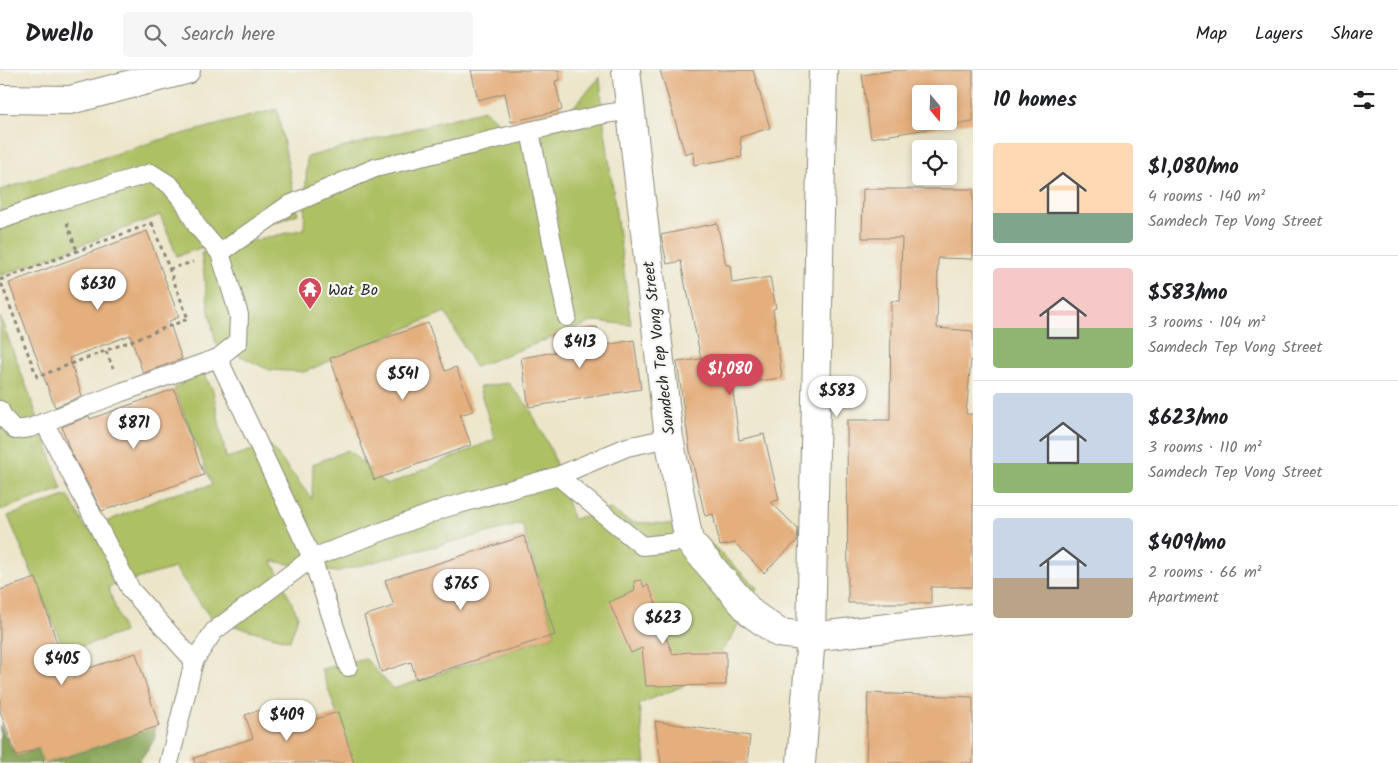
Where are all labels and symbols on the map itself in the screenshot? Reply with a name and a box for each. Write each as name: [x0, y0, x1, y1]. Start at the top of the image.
north arrow: [912, 85, 958, 130]
street label: Samdech Tep Vong Street: [636, 259, 683, 436]
pin: $630: [68, 268, 128, 311]
temple icon: Wat Bo: [297, 276, 323, 310]
place label: Wat Bo: [328, 278, 378, 303]
pin: $413: [550, 326, 610, 369]
pin: $1,080: [689, 354, 771, 396]
pin: $541: [373, 358, 433, 401]
pin: $583: [807, 376, 867, 418]
pin: $871: [104, 408, 164, 450]
pin: $765: [431, 568, 491, 611]
pin: $623: [633, 602, 693, 645]
pin: $405: [32, 644, 92, 686]
pin: $409: [257, 700, 317, 742]

